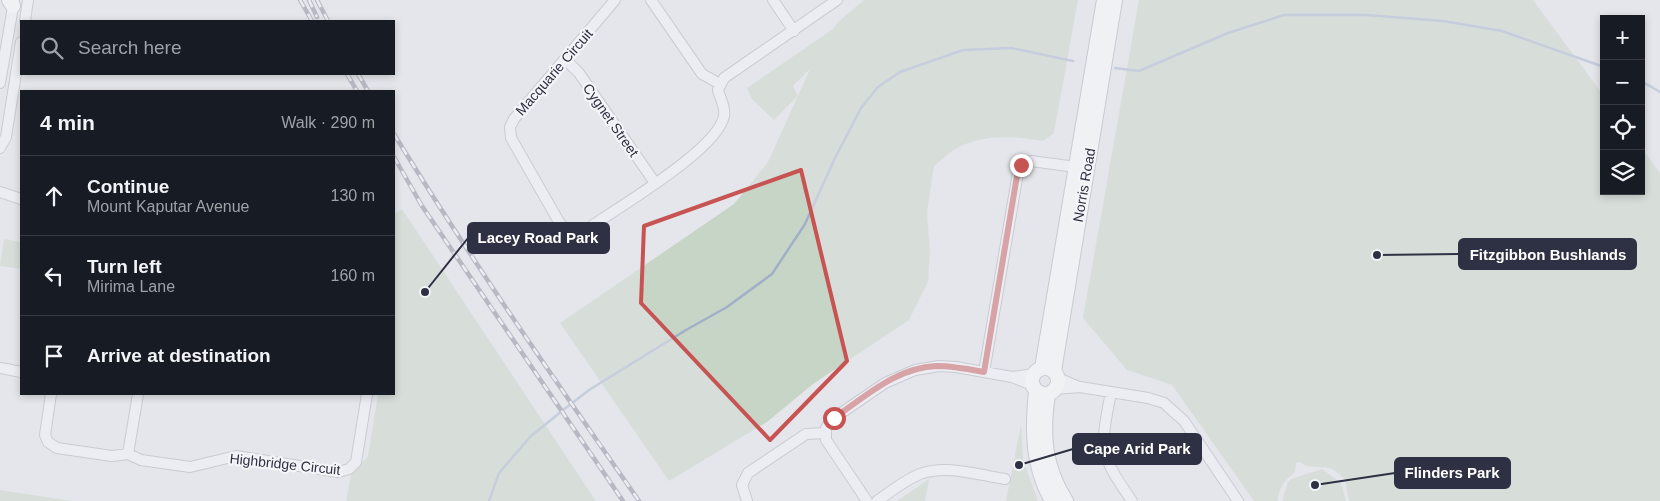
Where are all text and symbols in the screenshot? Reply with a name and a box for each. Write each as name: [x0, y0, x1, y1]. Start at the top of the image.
map controls: [1600, 15, 1645, 195]
button: +: [1600, 15, 1645, 60]
search box: [20, 20, 395, 75]
street label: Macquarie Circuit: [512, 26, 596, 118]
icon: search: [38, 34, 66, 62]
text: Search here: [78, 37, 182, 58]
button: −: [1600, 60, 1645, 105]
street label: Cygnet Street: [580, 80, 642, 160]
button: locate: [1600, 105, 1645, 150]
text: 4 min: [40, 111, 95, 134]
text: Walk · 290 m: [281, 114, 375, 131]
street label: Norris Road: [1070, 147, 1098, 223]
button: layers: [1600, 150, 1645, 195]
route end: [1010, 154, 1033, 177]
text: Continue: [87, 176, 169, 197]
icon: ahead: [40, 182, 68, 210]
text: 130 m: [331, 187, 375, 204]
text: Mount Kaputar Avenue: [87, 198, 250, 215]
callout: Lacey Road Park: [468, 223, 609, 253]
text: Lacey Road Park: [478, 229, 599, 246]
callout: Fitzgibbon Bushlands: [1459, 239, 1636, 269]
text: Fitzgibbon Bushlands: [1470, 246, 1626, 263]
text: Turn left: [87, 256, 162, 277]
icon: left: [40, 262, 68, 290]
text: 160 m: [331, 267, 375, 284]
text: Mirima Lane: [87, 278, 175, 295]
icon: arrive: [40, 342, 68, 370]
text: Arrive at destination: [87, 345, 271, 366]
route start: [823, 407, 846, 430]
callout: Cape Arid Park: [1073, 434, 1201, 464]
text: Cape Arid Park: [1084, 440, 1191, 457]
street label: Highbridge Circuit: [229, 450, 341, 478]
callout: Flinders Park: [1395, 458, 1510, 488]
text: Flinders Park: [1404, 464, 1500, 481]

